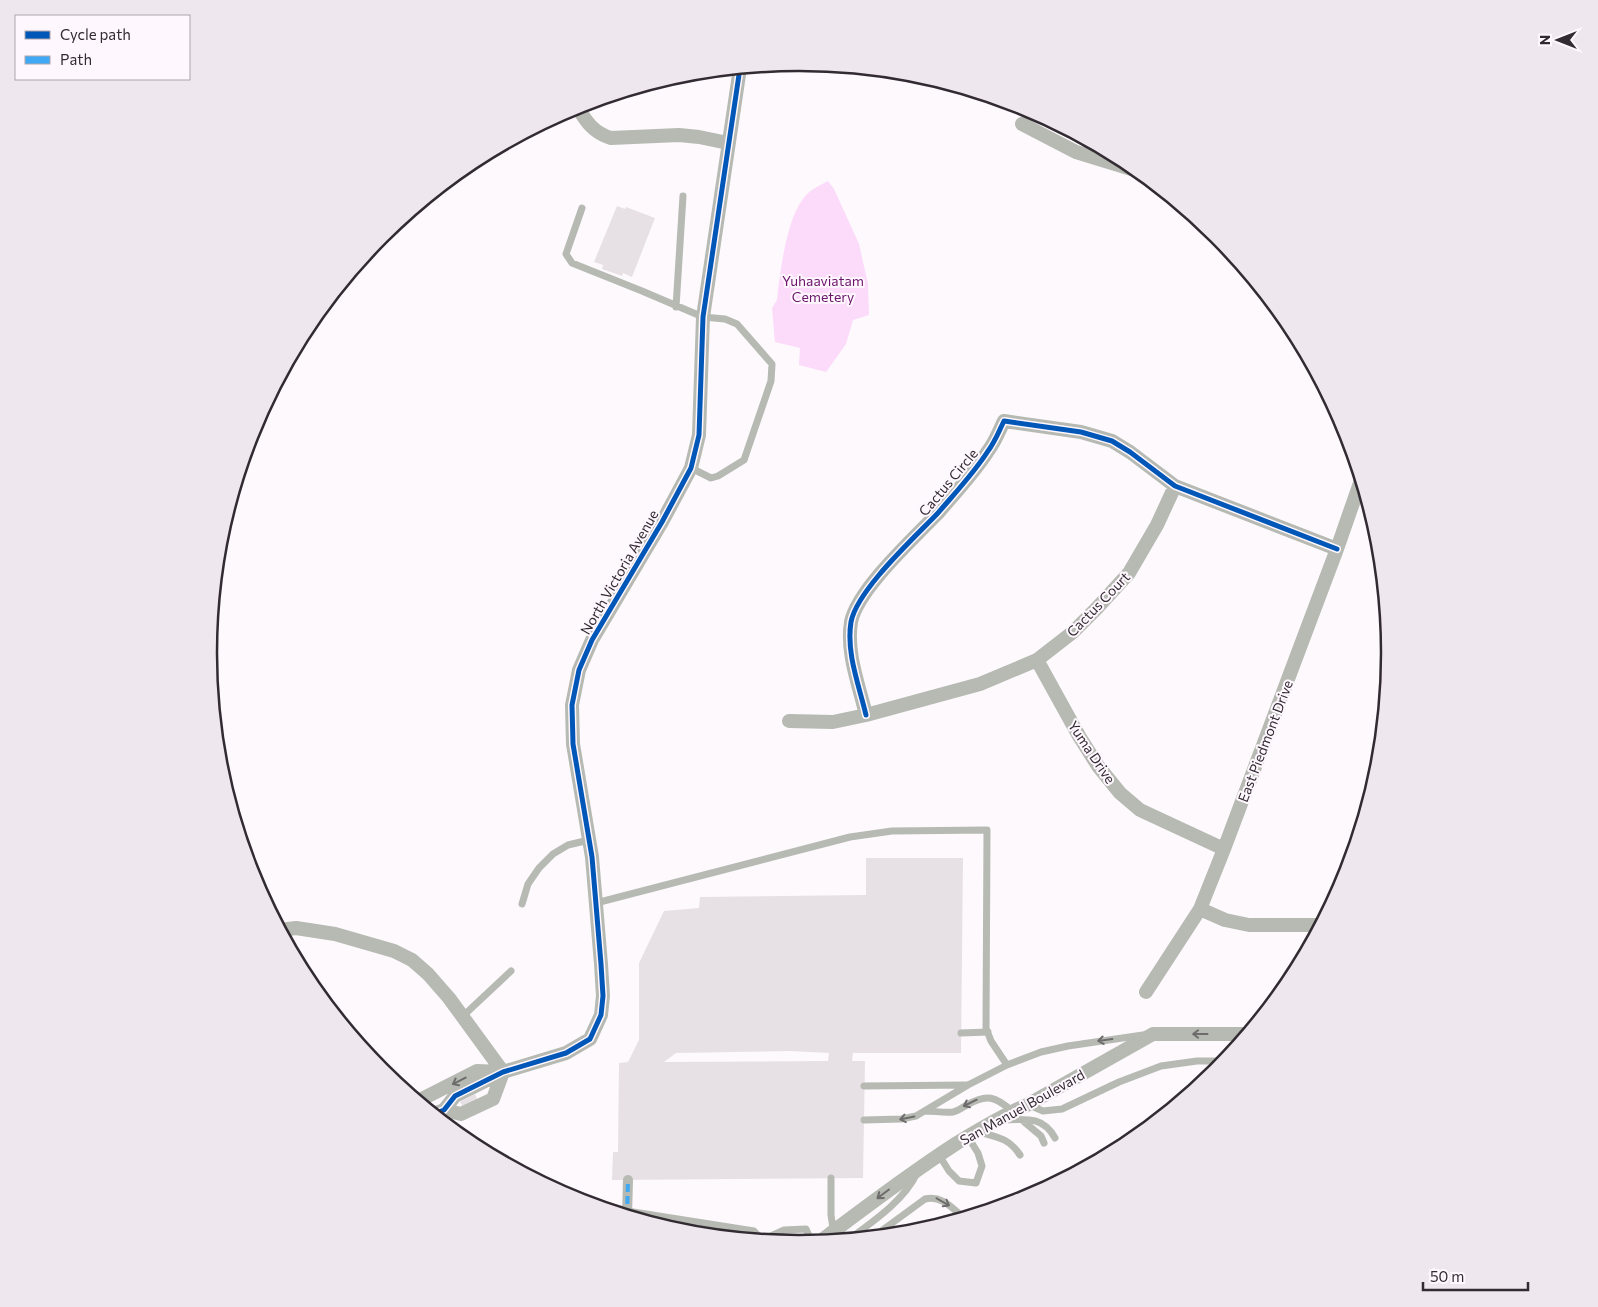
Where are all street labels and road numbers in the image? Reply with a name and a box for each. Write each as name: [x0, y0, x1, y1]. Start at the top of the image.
street label: Cactus Circle: [915, 445, 981, 519]
street label: North Victoria Avenue: [576, 507, 662, 637]
street label: Cactus Court: [1063, 568, 1133, 640]
street label: East Piedmont Drive: [1234, 678, 1296, 804]
street label: Yuma Drive: [1065, 717, 1119, 787]
street label: San Manuel Boulevard: [957, 1066, 1087, 1148]

